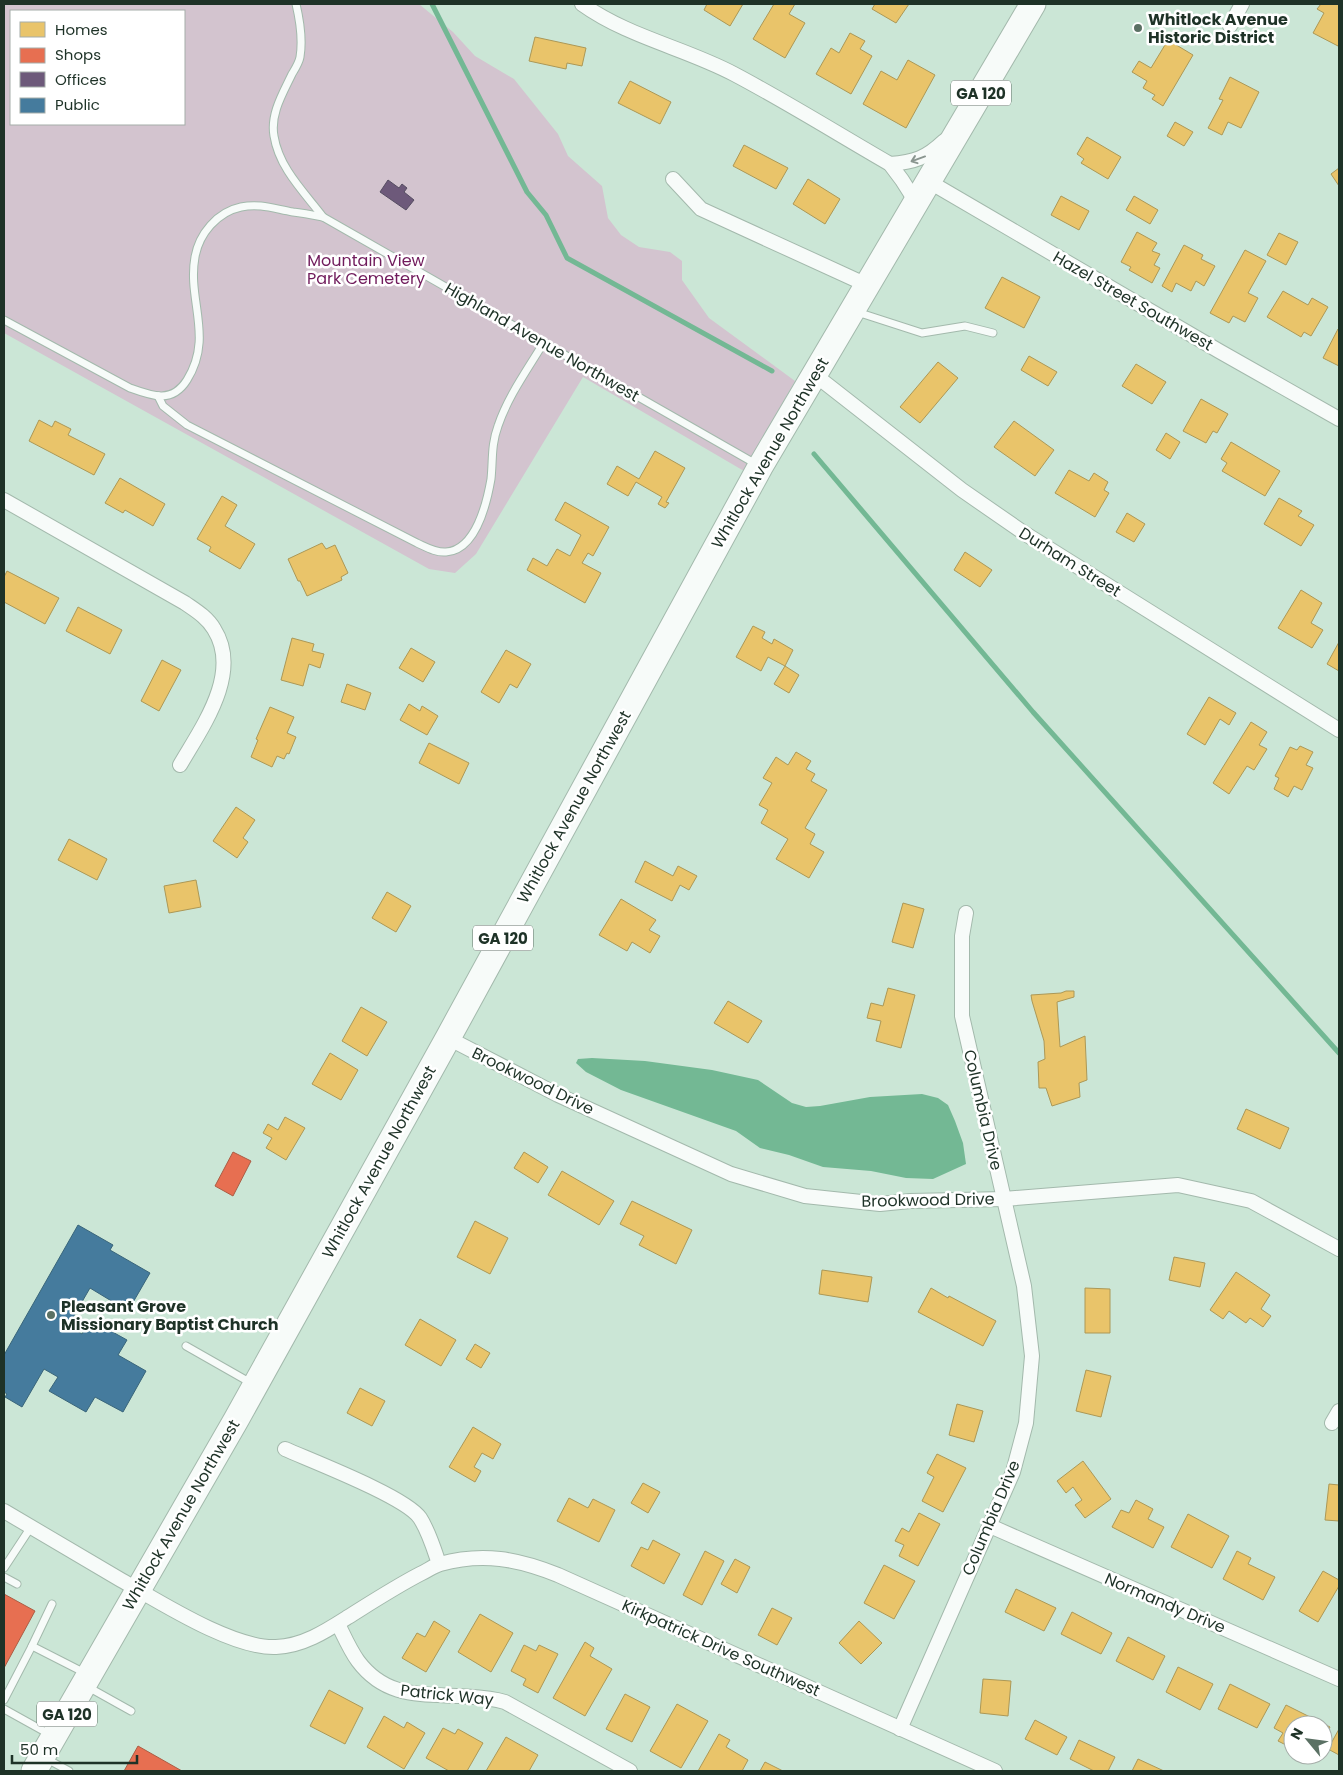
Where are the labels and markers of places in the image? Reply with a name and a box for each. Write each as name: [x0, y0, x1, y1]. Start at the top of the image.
place label: Whitlock Avenue Historic District: [1148, 8, 1288, 49]
marker: Whitlock Avenue Historic District: [1132, 22, 1144, 34]
place label: Pleasant Grove Missionary Baptist Church: [61, 1295, 279, 1336]
marker: Pleasant Grove Missionary Baptist Church: [45, 1309, 57, 1321]

